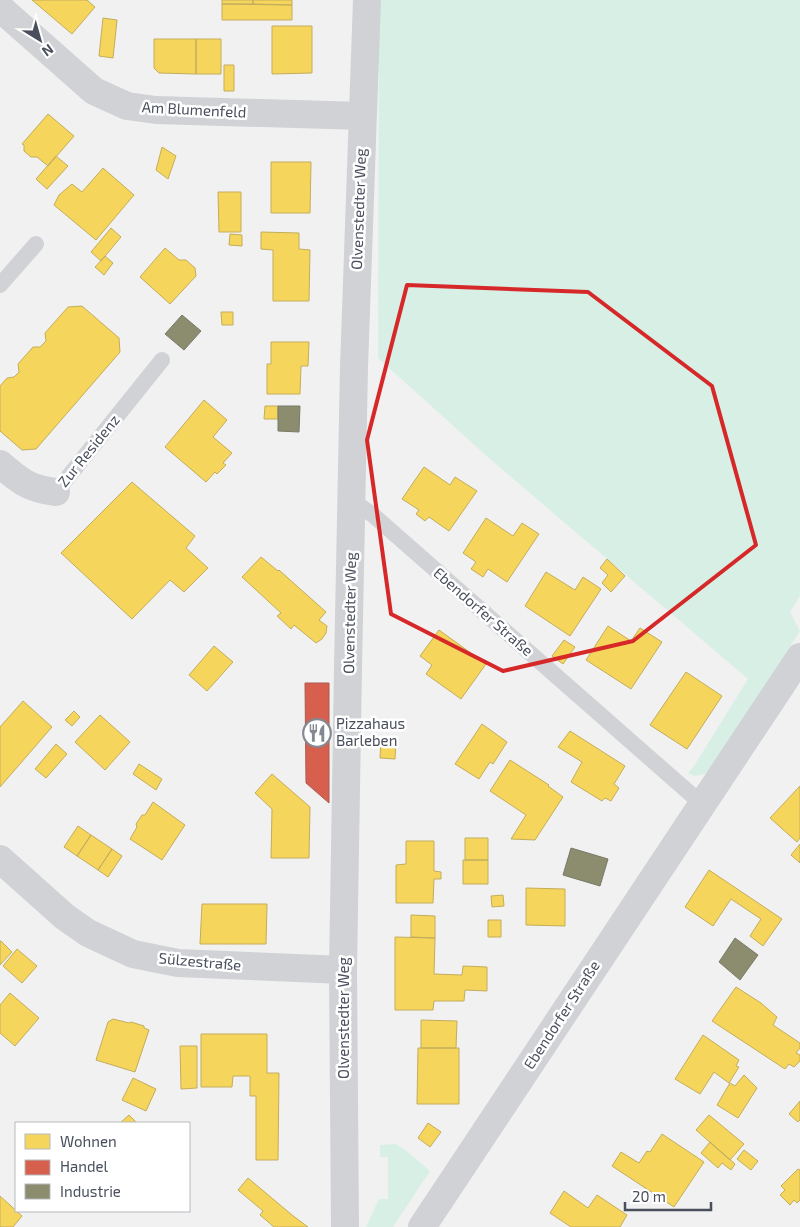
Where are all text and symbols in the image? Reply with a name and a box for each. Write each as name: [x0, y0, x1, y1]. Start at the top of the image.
north arrow: [15, 15, 65, 65]
text: N: [39, 41, 57, 61]
street label: Am Blumenfeld: [141, 97, 247, 121]
street label: Olvenstedter Weg: [347, 147, 369, 270]
street label: Zur Residenz: [54, 411, 123, 490]
street label: Olvenstedter Weg: [339, 551, 359, 674]
street label: Ebendorfer Straße: [430, 563, 537, 659]
place label: Pizzahaus Barleben: [336, 714, 405, 749]
restaurant icon: Pizzahaus Barleben: [302, 718, 332, 748]
street label: Sülzestraße: [158, 948, 242, 974]
street label: Olvenstedter Weg: [334, 956, 352, 1079]
street label: Ebendorfer Straße: [519, 957, 603, 1072]
legend: [15, 1122, 190, 1212]
text: Wohnen: [60, 1132, 117, 1150]
text: Handel: [60, 1157, 109, 1175]
scale bar: [625, 1180, 711, 1212]
text: Industrie: [60, 1182, 121, 1200]
text: 20 m: [632, 1187, 666, 1205]

